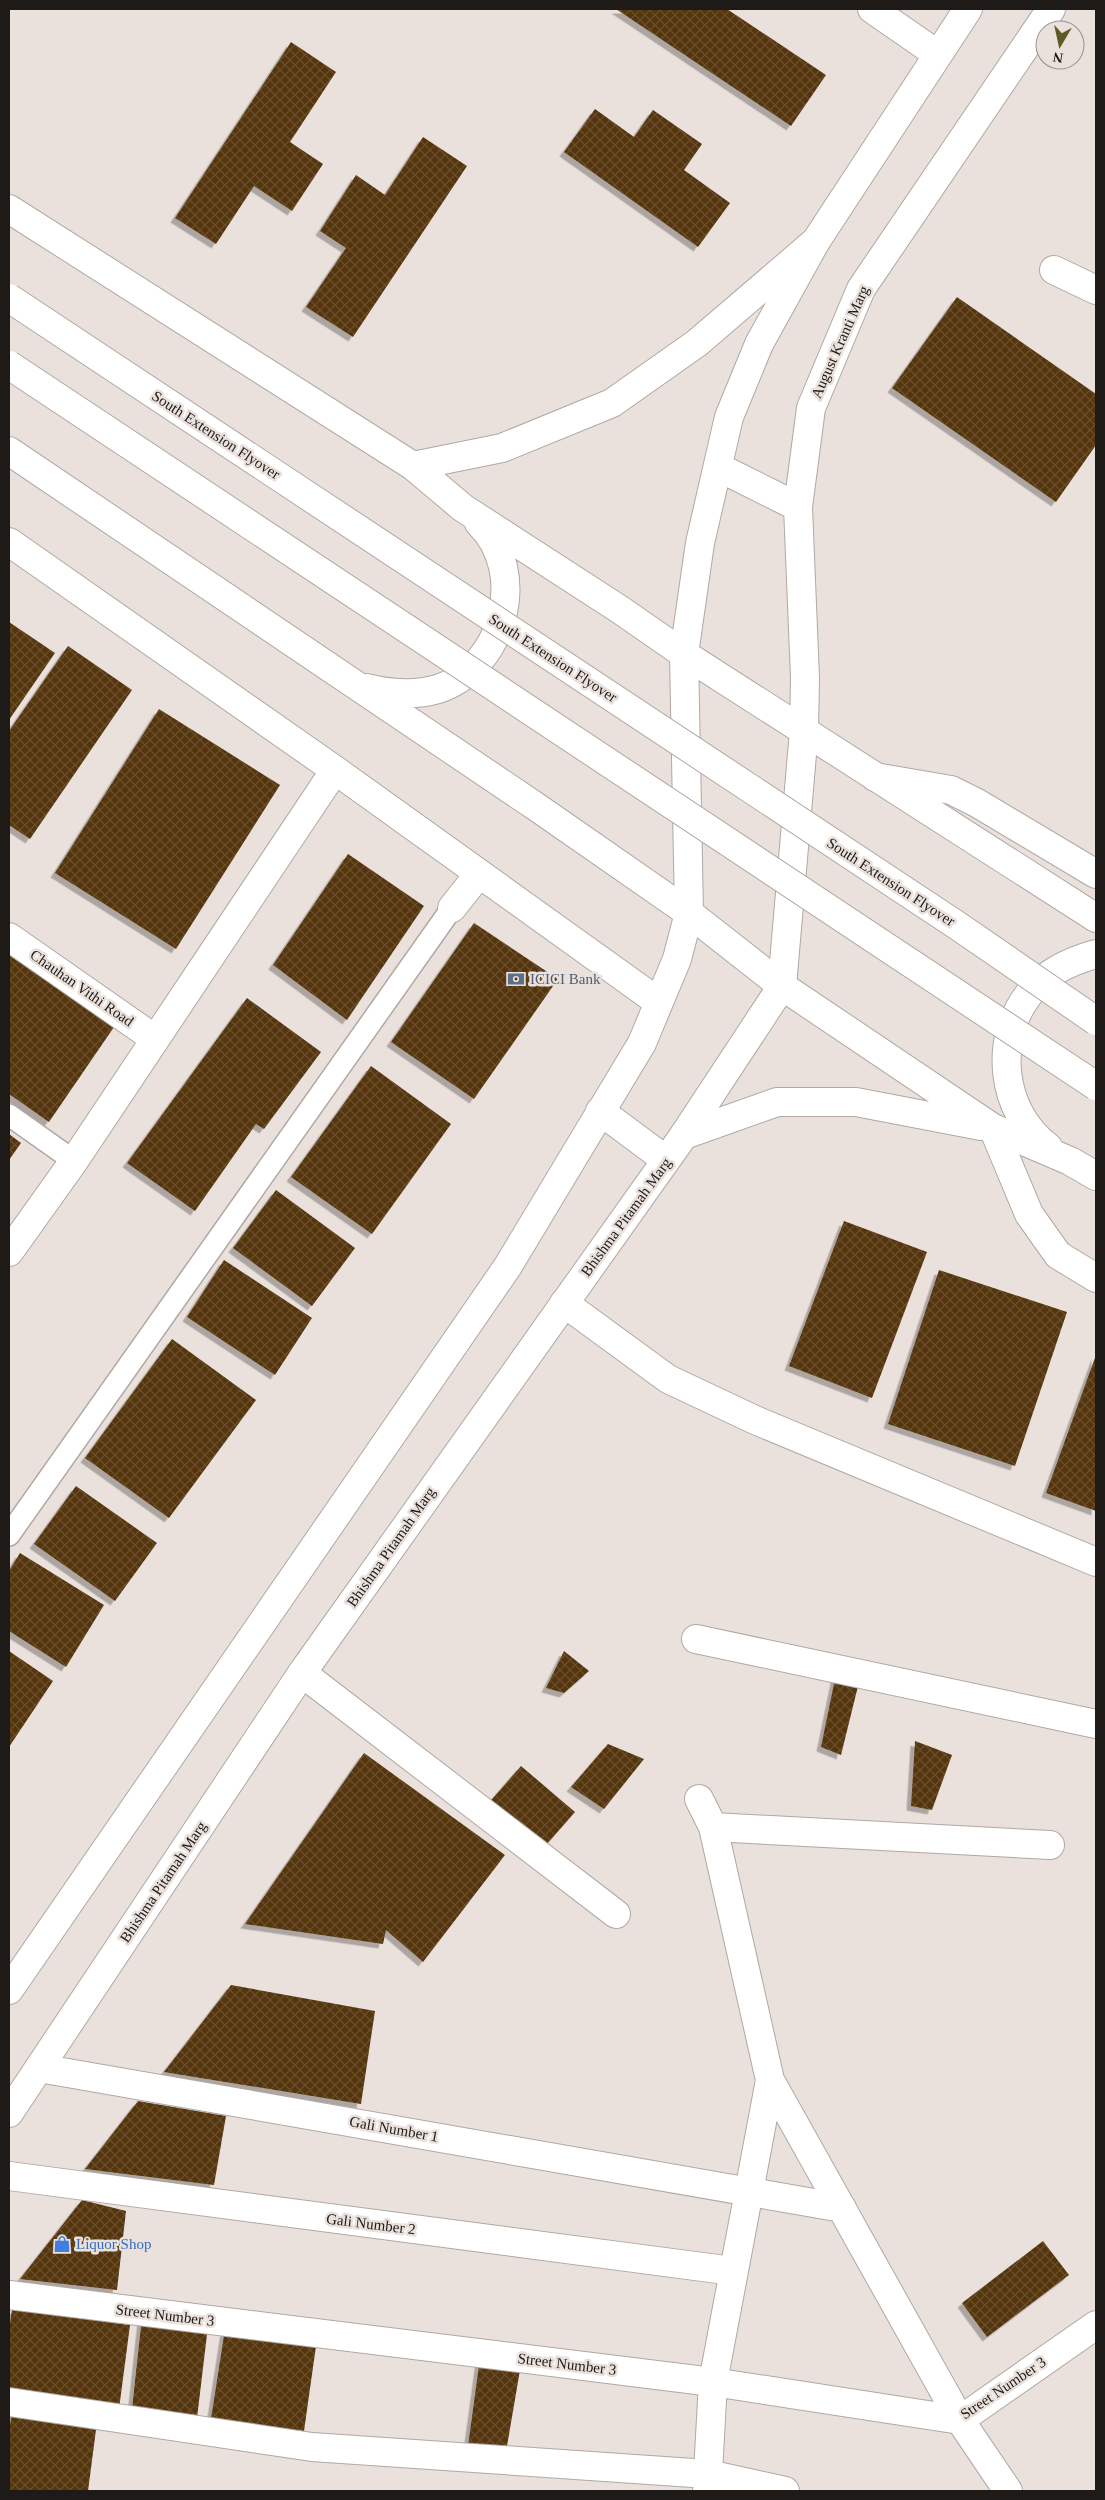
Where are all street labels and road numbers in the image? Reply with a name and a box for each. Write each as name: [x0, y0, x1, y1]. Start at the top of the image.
street label: August Kranti Marg: [808, 283, 872, 401]
street label: South Extension Flyover: [149, 388, 283, 482]
street label: South Extension Flyover: [486, 611, 620, 705]
street label: South Extension Flyover: [824, 835, 958, 929]
street label: Chauhan Vithi Road: [27, 946, 137, 1030]
street label: Bhishma Pitamah Marg: [578, 1154, 675, 1279]
street label: Bhishma Pitamah Marg: [344, 1484, 439, 1610]
street label: Bhishma Pitamah Marg: [117, 1818, 210, 1945]
street label: Gali Number 1: [348, 2113, 440, 2145]
street label: Gali Number 2: [325, 2211, 417, 2237]
street label: Street Number 3: [115, 2301, 215, 2329]
street label: Street Number 3: [517, 2350, 617, 2378]
street label: Street Number 3: [957, 2354, 1049, 2422]

